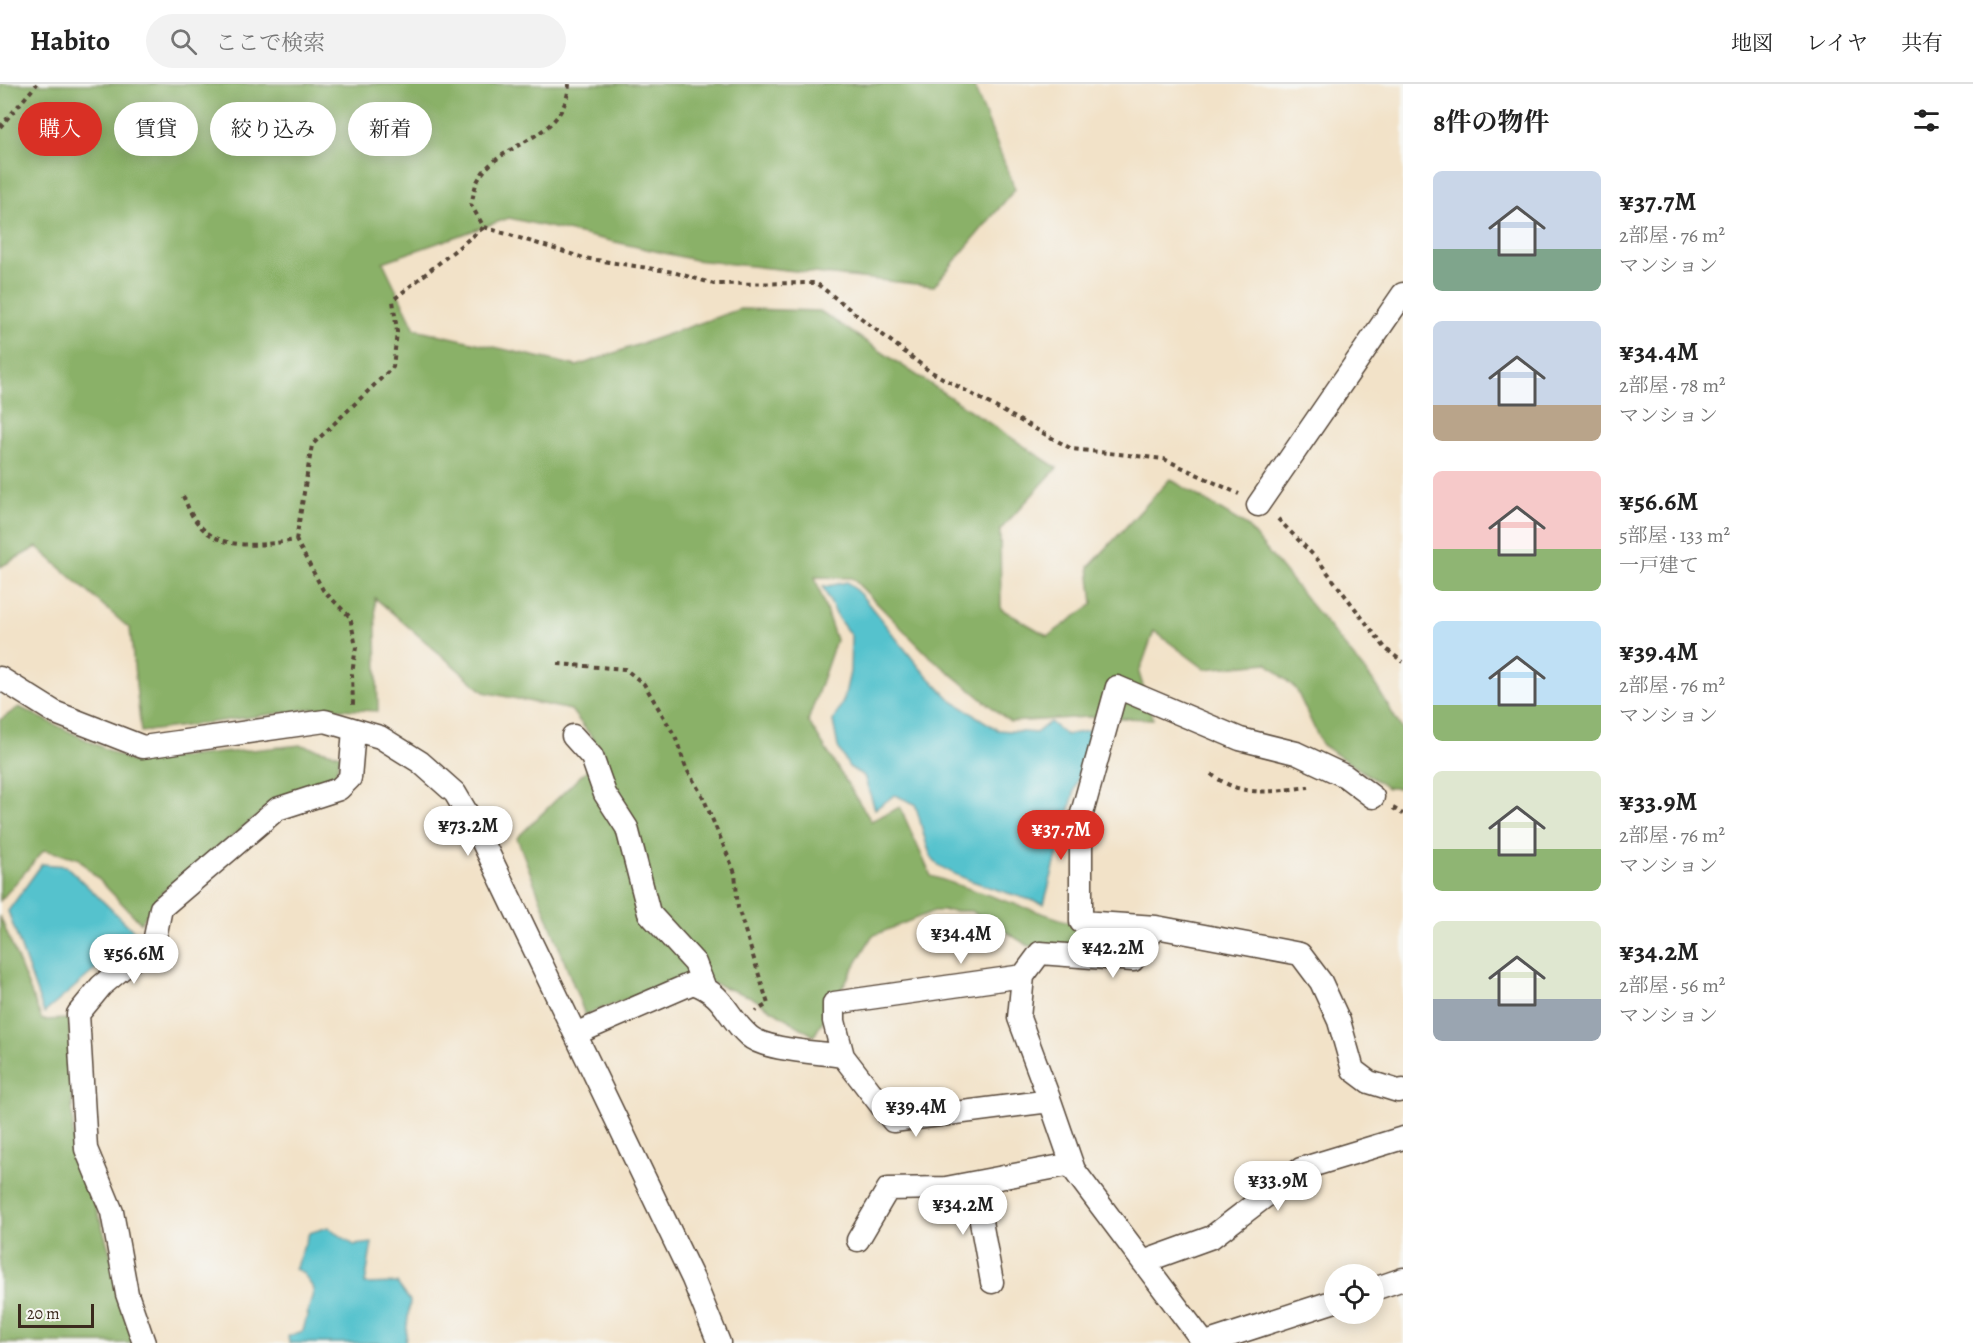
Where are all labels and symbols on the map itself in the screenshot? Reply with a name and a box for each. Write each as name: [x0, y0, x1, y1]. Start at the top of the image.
pin: ¥73.2M: [419, 806, 517, 857]
pin: ¥37.7M: [1012, 810, 1110, 861]
pin: ¥34.4M: [912, 914, 1010, 965]
pin: ¥42.2M: [1064, 928, 1162, 979]
pin: ¥56.6M: [85, 934, 183, 985]
pin: ¥39.4M: [867, 1087, 965, 1138]
pin: ¥33.9M: [1229, 1161, 1327, 1212]
pin: ¥34.2M: [914, 1185, 1012, 1236]
scale bar: [18, 1301, 94, 1328]

